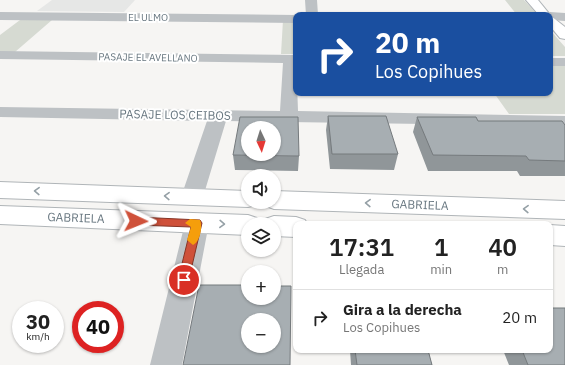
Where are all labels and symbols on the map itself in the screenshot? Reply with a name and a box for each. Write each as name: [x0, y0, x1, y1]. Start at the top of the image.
street label: EL ULMO: [128, 11, 168, 24]
street label: PASAJE EL AVELLANO: [98, 50, 198, 65]
street label: PASAJE LOS CEIBOS: [119, 106, 231, 123]
north arrow: [241, 121, 281, 161]
one-way arrow: [34, 187, 40, 195]
one-way arrow: [164, 192, 170, 200]
street label: GABRIELA: [391, 196, 449, 213]
one-way arrow: [365, 199, 371, 207]
position arrow: [115, 200, 157, 242]
one-way arrow: [523, 205, 529, 213]
street label: GABRIELA: [47, 209, 105, 226]
one-way arrow: [219, 220, 225, 228]
pin: [167, 263, 201, 297]
speed limit sign: 40: [72, 301, 124, 353]

